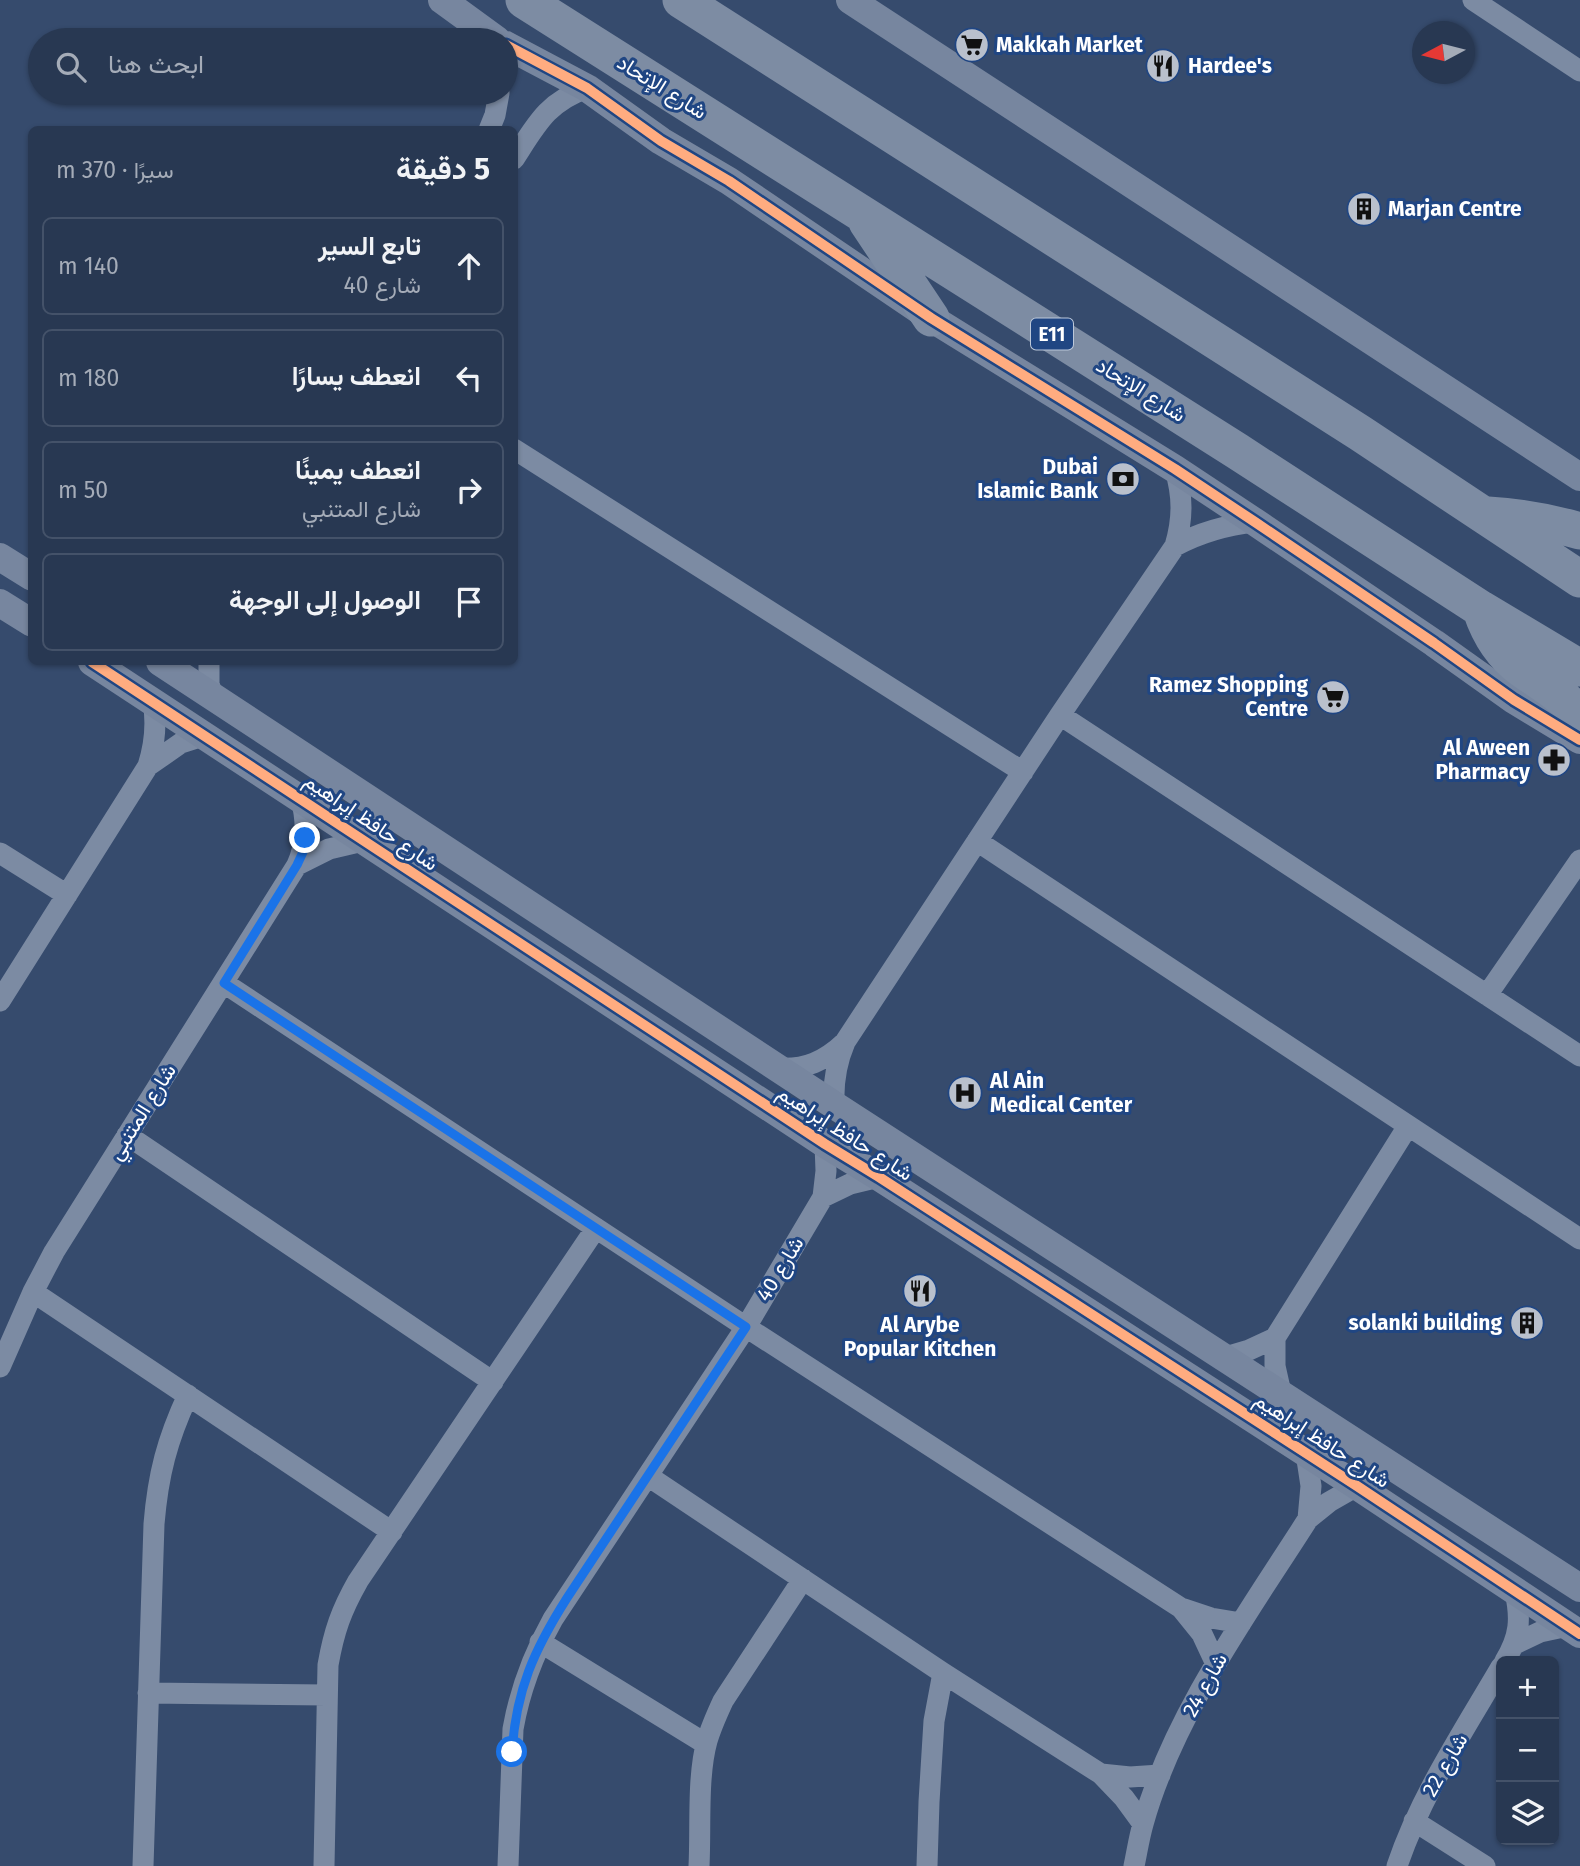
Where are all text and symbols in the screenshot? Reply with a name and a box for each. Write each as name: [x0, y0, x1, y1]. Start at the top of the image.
north arrow: [1412, 21, 1475, 84]
supermarket icon: Makkah Market: [953, 26, 991, 64]
search box: [28, 28, 518, 105]
place label: Makkah Market: [996, 32, 1144, 58]
restaurant icon: Hardee's: [1144, 47, 1182, 85]
icon: search: [52, 48, 90, 86]
text: ابحث هنا: [108, 49, 204, 80]
street label: شارع الإتحاد: [612, 49, 712, 126]
place label: Hardee's: [1188, 53, 1272, 79]
text: 5 دقيقة: [396, 151, 490, 187]
text: سيرًا · 370 m: [56, 156, 174, 184]
building icon: Marjan Centre: [1345, 190, 1383, 228]
place label: Marjan Centre: [1388, 196, 1522, 222]
text: تابع السير: [318, 231, 421, 262]
icon: ahead: [450, 247, 488, 285]
text: 140 m: [58, 252, 119, 280]
text: شارع 40: [344, 271, 421, 299]
road number: E11: [1031, 318, 1073, 350]
street label: شارع الإتحاد: [1091, 352, 1191, 429]
icon: left: [450, 359, 488, 397]
text: انعطف يسارًا: [292, 361, 421, 392]
text: 180 m: [58, 364, 119, 392]
place label: Dubai Islamic Bank: [977, 454, 1098, 504]
text: انعطف يمينًا: [295, 455, 421, 486]
bank icon: Dubai Islamic Bank: [1104, 460, 1142, 498]
icon: right: [450, 471, 488, 509]
text: 50 m: [58, 476, 108, 504]
text: شارع المتنبي: [302, 495, 421, 523]
icon: arrive: [450, 583, 488, 621]
text: الوصول إلى الوجهة: [229, 585, 421, 616]
place label: Ramez Shopping Centre: [1149, 672, 1308, 722]
supermarket icon: Ramez Shopping Centre: [1314, 678, 1352, 716]
place label: Al Aween Pharmacy: [1436, 735, 1530, 785]
pharmacy icon: Al Aween Pharmacy: [1535, 741, 1573, 779]
street label: شارع حافظ إبراهيم: [298, 767, 443, 877]
route end: [289, 822, 320, 853]
street label: شارع المتنبي: [102, 1059, 185, 1167]
place label: Al Ain Medical Center: [989, 1068, 1133, 1118]
hospital icon: Al Ain Medical Center: [946, 1074, 984, 1112]
street label: شارع حافظ إبراهيم: [772, 1079, 918, 1187]
street label: شارع 40: [751, 1232, 810, 1307]
restaurant icon: Al Arybe Popular Kitchen: [901, 1272, 939, 1310]
building icon: solanki building: [1508, 1304, 1546, 1342]
place label: solanki building: [1349, 1310, 1502, 1336]
place label: Al Arybe Popular Kitchen: [844, 1312, 996, 1362]
street label: شارع حافظ إبراهيم: [1249, 1386, 1395, 1494]
street label: شارع 24: [1177, 1649, 1234, 1722]
map controls: [1496, 1656, 1559, 1845]
button: +: [1496, 1656, 1559, 1719]
button: −: [1496, 1719, 1559, 1782]
street label: شارع 22: [1417, 1729, 1474, 1802]
route start: [496, 1736, 527, 1767]
button: layers: [1496, 1782, 1559, 1845]

